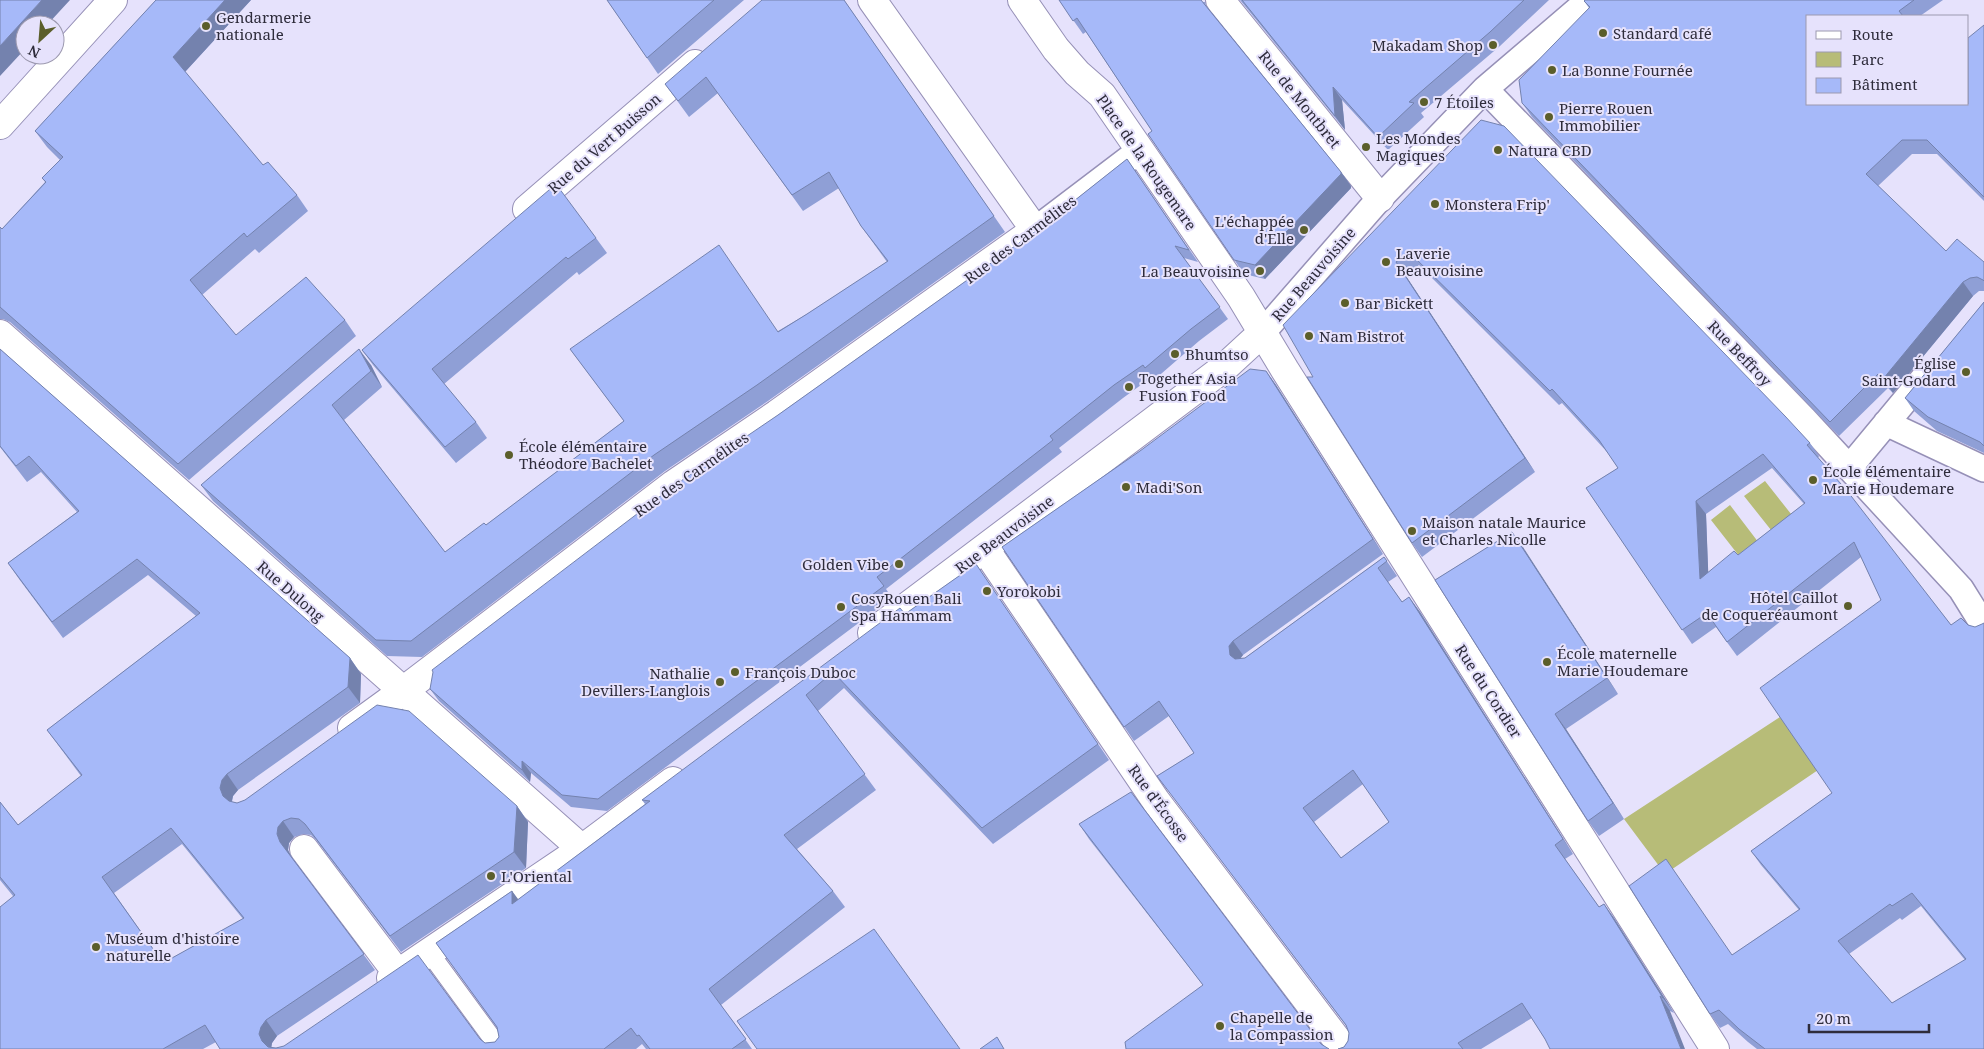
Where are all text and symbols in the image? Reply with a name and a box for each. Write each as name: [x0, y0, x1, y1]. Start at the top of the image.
place label: Gendarmerie nationale: [216, 7, 311, 44]
north arrow: [15, 15, 65, 65]
legend: [1806, 15, 1969, 105]
marker: Gendarmerie nationale: [200, 20, 212, 32]
place label: Standard café: [1613, 23, 1712, 43]
text: Route: [1852, 24, 1893, 44]
marker: Standard café: [1597, 27, 1609, 39]
place label: Makadam Shop: [1372, 35, 1483, 55]
marker: Makadam Shop: [1487, 39, 1499, 51]
text: N: [25, 41, 43, 63]
street label: Rue de Montbret: [1255, 46, 1345, 152]
text: Parc: [1852, 49, 1884, 69]
place label: La Bonne Fournée: [1562, 60, 1693, 80]
marker: La Bonne Fournée: [1546, 64, 1558, 76]
text: Bâtiment: [1852, 74, 1918, 94]
street label: Rue du Vert Buisson: [543, 88, 665, 198]
street label: Place de la Rougemare: [1093, 90, 1201, 234]
place label: 7 Étoiles: [1434, 92, 1494, 112]
marker: 7 Étoiles: [1418, 96, 1430, 108]
place label: Pierre Rouen Immobilier: [1559, 98, 1653, 135]
marker: Pierre Rouen Immobilier: [1543, 111, 1555, 123]
place label: Les Mondes Magiques: [1376, 128, 1461, 165]
place label: Natura CBD: [1508, 140, 1592, 160]
marker: Les Mondes Magiques: [1360, 141, 1372, 153]
marker: Natura CBD: [1492, 144, 1504, 156]
street label: Rue des Carmélites: [960, 190, 1080, 288]
place label: Monstera Frip': [1445, 194, 1550, 214]
marker: Monstera Frip': [1429, 198, 1441, 210]
place label: L'échappée d'Elle: [1215, 211, 1294, 248]
street label: Rue Beauvoisine: [1267, 223, 1359, 325]
marker: L'échappée d'Elle: [1298, 224, 1310, 236]
place label: Laverie Beauvoisine: [1396, 243, 1483, 280]
marker: Laverie Beauvoisine: [1380, 256, 1392, 268]
place label: La Beauvoisine: [1141, 261, 1250, 281]
marker: La Beauvoisine: [1254, 265, 1266, 277]
place label: Bar Bickett: [1355, 293, 1433, 313]
marker: Bar Bickett: [1339, 297, 1351, 309]
street label: Rue Beffroy: [1704, 316, 1777, 390]
place label: Nam Bistrot: [1319, 326, 1405, 346]
marker: Nam Bistrot: [1303, 330, 1315, 342]
place label: Bhumtso: [1185, 344, 1249, 364]
marker: Bhumtso: [1169, 348, 1181, 360]
place label: Église Saint-Godard: [1862, 353, 1956, 390]
marker: Église Saint-Godard: [1960, 366, 1972, 378]
place label: Together Asia Fusion Food: [1139, 368, 1237, 405]
marker: Together Asia Fusion Food: [1123, 381, 1135, 393]
street label: Rue des Carmélites: [630, 427, 752, 521]
place label: École élémentaire Théodore Bachelet: [519, 436, 652, 473]
marker: École élémentaire Théodore Bachelet: [503, 449, 515, 461]
place label: École élémentaire Marie Houdemare: [1823, 461, 1954, 498]
marker: École élémentaire Marie Houdemare: [1807, 474, 1819, 486]
place label: Madi'Son: [1136, 477, 1203, 497]
marker: Madi'Son: [1120, 481, 1132, 493]
street label: Rue Beauvoisine: [951, 490, 1057, 578]
place label: Maison natale Maurice et Charles Nicolle: [1422, 512, 1586, 549]
marker: Maison natale Maurice et Charles Nicolle: [1406, 525, 1418, 537]
place label: Golden Vibe: [802, 554, 889, 574]
street label: Rue Dulong: [253, 556, 329, 626]
marker: Golden Vibe: [893, 558, 905, 570]
place label: Yorokobi: [996, 581, 1061, 601]
marker: Yorokobi: [981, 585, 993, 597]
place label: Hôtel Caillot de Coqueréaumont: [1701, 587, 1838, 624]
place label: CosyRouen Bali Spa Hammam: [851, 588, 962, 625]
marker: Hôtel Caillot de Coqueréaumont: [1842, 600, 1854, 612]
marker: CosyRouen Bali Spa Hammam: [835, 601, 847, 613]
street label: Rue du Cordier: [1451, 640, 1527, 742]
place label: École maternelle Marie Houdemare: [1557, 643, 1688, 680]
marker: École maternelle Marie Houdemare: [1541, 656, 1553, 668]
place label: François Duboc: [745, 662, 856, 682]
place label: Nathalie Devillers-Langlois: [581, 663, 710, 700]
marker: François Duboc: [729, 666, 741, 678]
marker: Nathalie Devillers-Langlois: [714, 676, 726, 688]
street label: Rue d'Écosse: [1124, 760, 1194, 846]
place label: L'Oriental: [501, 866, 572, 886]
marker: L'Oriental: [485, 870, 497, 882]
place label: Muséum d'histoire naturelle: [106, 928, 239, 965]
marker: Muséum d'histoire naturelle: [90, 941, 102, 953]
scale bar: [1809, 1002, 1929, 1034]
place label: Chapelle de la Compassion: [1230, 1007, 1334, 1044]
text: 20 m: [1816, 1008, 1851, 1028]
marker: Chapelle de la Compassion: [1214, 1020, 1226, 1032]

